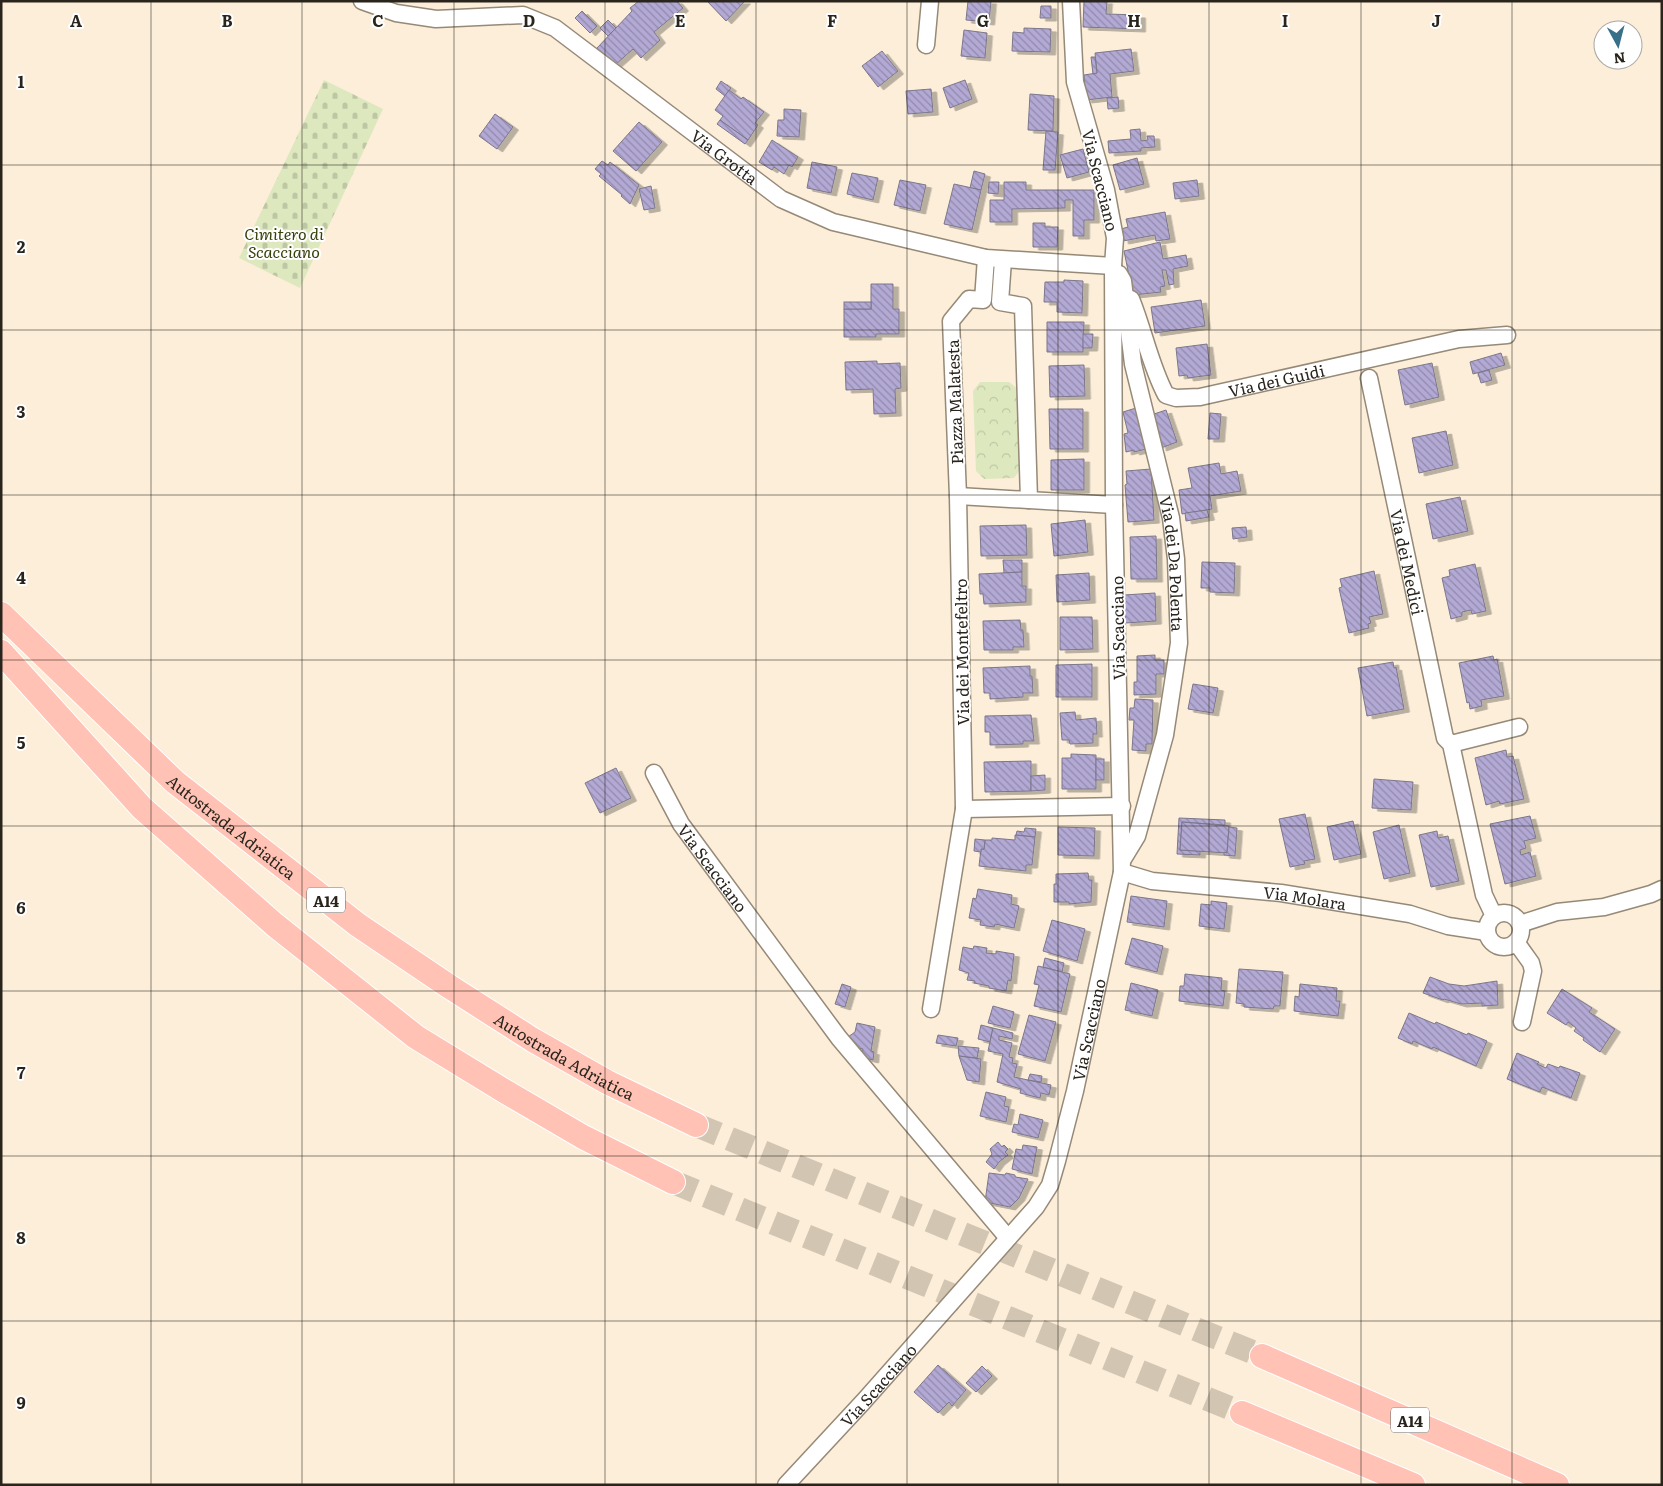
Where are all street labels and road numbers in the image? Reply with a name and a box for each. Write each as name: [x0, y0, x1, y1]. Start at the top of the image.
street label: Via Grotta: [686, 123, 764, 190]
street label: Via Scacciano: [1077, 126, 1125, 234]
street label: Piazza Malatesta: [940, 339, 968, 465]
street label: Via dei Guidi: [1226, 357, 1327, 402]
street label: Via dei Da Polenta: [1154, 493, 1191, 632]
street label: Via dei Medici: [1385, 507, 1431, 617]
street label: Via Scacciano: [1104, 576, 1130, 680]
street label: Via dei Montefeltro: [948, 578, 974, 726]
street label: Autostrada Adriatica: [162, 769, 302, 885]
street label: Via Scacciano: [673, 819, 754, 917]
street label: Via Molara: [1262, 879, 1348, 916]
road number: A14: [307, 888, 345, 912]
street label: Via Scacciano: [1065, 976, 1111, 1083]
street label: Autostrada Adriatica: [490, 1006, 639, 1106]
street label: Via Scacciano: [834, 1338, 922, 1432]
road number: A14: [1391, 1408, 1429, 1432]

